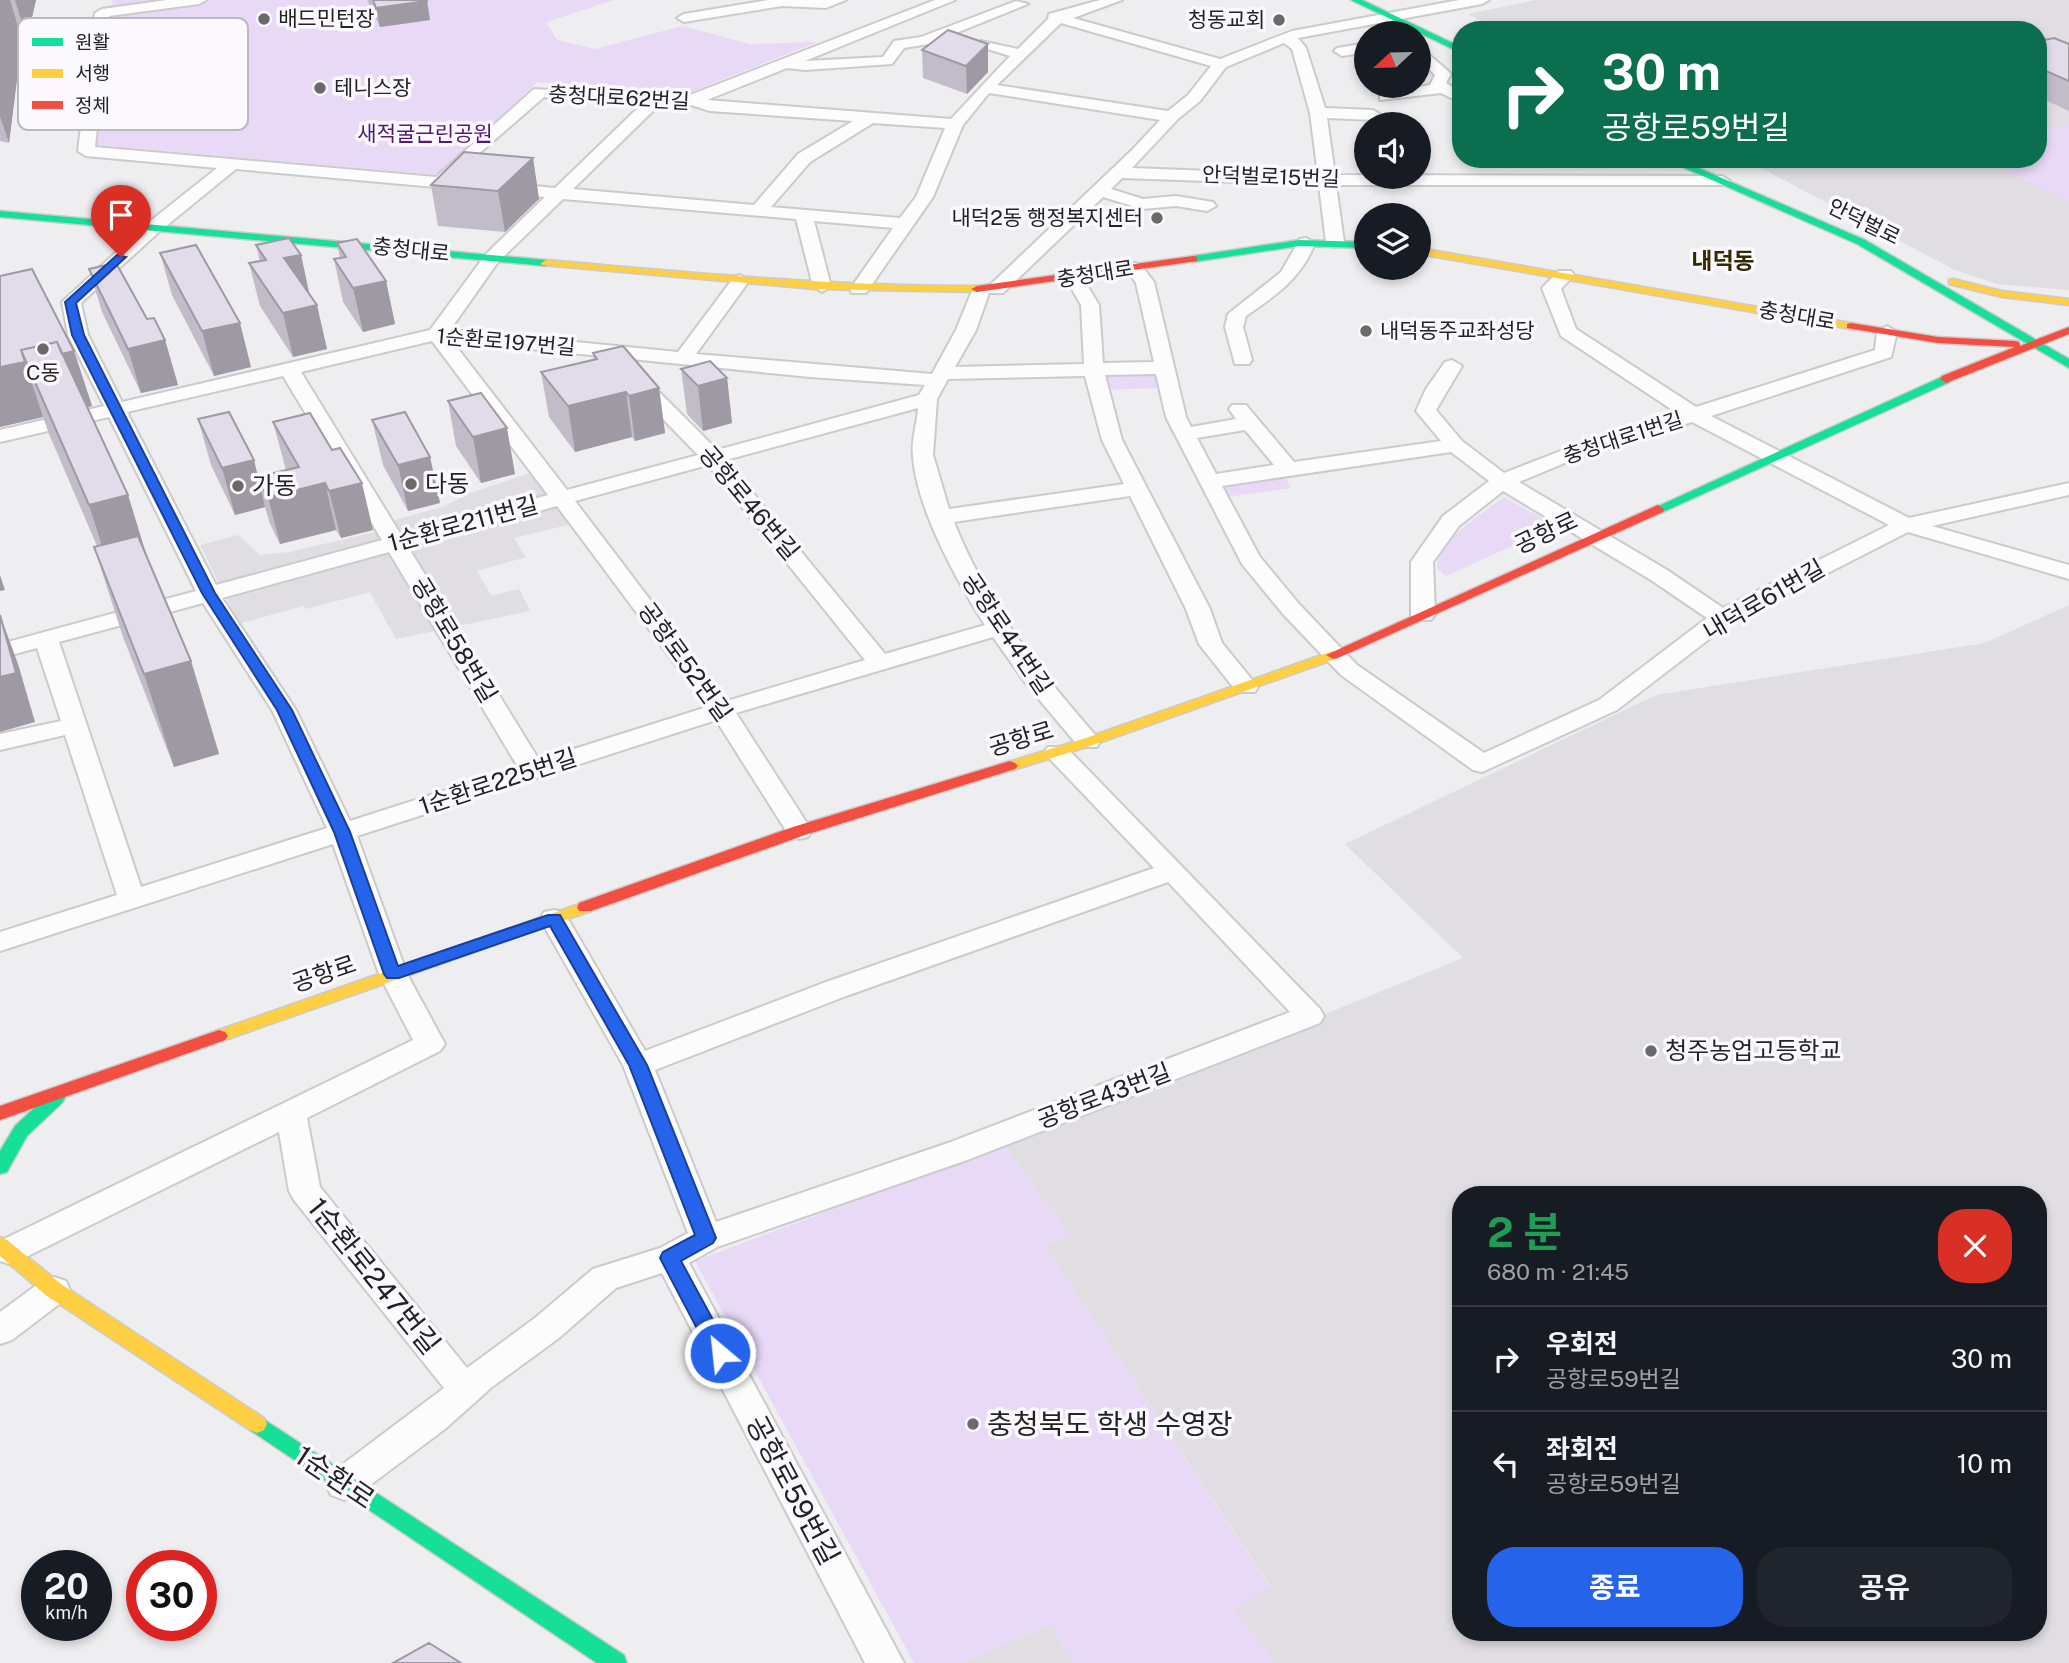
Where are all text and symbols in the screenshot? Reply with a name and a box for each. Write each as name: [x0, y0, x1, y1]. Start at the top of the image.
place label: 배드민턴장: [278, 6, 375, 31]
place label: 청동교회: [1188, 7, 1265, 32]
marker: 배드민턴장: [256, 11, 272, 27]
marker: 청동교회: [1271, 12, 1287, 28]
legend: [18, 18, 248, 130]
north arrow: [1354, 21, 1432, 98]
map controls: [1354, 21, 1431, 280]
text: 원활: [75, 31, 110, 53]
text: 30 m: [1602, 43, 1721, 101]
icon: right: [1487, 49, 1578, 140]
text: 서행: [75, 62, 110, 84]
place label: 테니스장: [334, 75, 411, 100]
marker: 테니스장: [312, 80, 328, 96]
street label: 충청대로62번길: [548, 81, 690, 114]
text: 정체: [75, 94, 110, 116]
text: 공항로59번길: [1602, 109, 1790, 146]
button: sound: [1354, 112, 1431, 189]
park label: 새적굴근린공원: [357, 121, 493, 146]
street label: 안덕벌로15번길: [1202, 162, 1340, 191]
pin: [91, 185, 151, 257]
street label: 안덕벌로: [1824, 193, 1904, 250]
icon: arrive: [102, 196, 140, 234]
button: layers: [1354, 203, 1431, 280]
place label: 내덕2동 행정복지센터: [952, 205, 1143, 230]
marker: 내덕2동 행정복지센터: [1149, 210, 1165, 226]
street label: 충청대로: [371, 233, 451, 266]
district label: 내덕동: [1691, 247, 1755, 274]
street label: 충청대로: [1055, 255, 1135, 292]
street label: 충청대로: [1757, 296, 1837, 335]
place label: 내덕동주교좌성당: [1380, 318, 1535, 343]
street label: 1순환로197번길: [436, 323, 576, 360]
marker: 내덕동주교좌성당: [1358, 323, 1374, 339]
marker: C동: [35, 341, 51, 357]
place label: C동: [26, 360, 60, 385]
street label: 충청대로1번길: [1560, 406, 1686, 469]
street label: 공항로46번길: [694, 440, 806, 565]
place label: 다동: [425, 469, 469, 497]
place label: 가동: [252, 471, 296, 499]
marker: 다동: [403, 476, 419, 492]
marker: 가동: [230, 478, 246, 494]
street label: 1순환로211번길: [385, 490, 541, 556]
street label: 공항로: [1510, 505, 1582, 559]
street label: 내덕로61번길: [1698, 553, 1829, 645]
street label: 공항로44번길: [957, 567, 1059, 700]
street label: 공항로58번길: [406, 572, 503, 707]
street label: 공항로52번길: [633, 597, 738, 726]
street label: 공항로: [985, 715, 1056, 761]
street label: 1순환로225번길: [415, 742, 580, 820]
street label: 공항로: [288, 949, 360, 997]
place label: 청주농업고등학교: [1665, 1036, 1842, 1064]
marker: 청주농업고등학교: [1643, 1043, 1659, 1059]
street label: 공항로43번길: [1033, 1057, 1174, 1133]
street label: 1순환로247번길: [301, 1191, 447, 1360]
text: 2 분: [1487, 1207, 1562, 1256]
button: close: [1938, 1209, 2012, 1283]
text: 680 m · 21:45: [1487, 1258, 1629, 1285]
position arrow: [683, 1316, 757, 1390]
text: 우회전: [1546, 1328, 1618, 1359]
icon: right: [1487, 1340, 1525, 1378]
text: 30 m: [1951, 1343, 2012, 1374]
text: 공항로59번길: [1546, 1365, 1681, 1392]
place label: 충청북도 학생 수영장: [987, 1407, 1232, 1440]
street label: 공항로59번길: [740, 1410, 847, 1570]
marker: 충청북도 학생 수영장: [965, 1416, 981, 1432]
text: 좌회전: [1546, 1433, 1618, 1464]
street label: 1순환로: [289, 1438, 381, 1515]
icon: left: [1487, 1445, 1525, 1483]
text: 10 m: [1957, 1448, 2012, 1479]
text: 공항로59번길: [1546, 1470, 1681, 1497]
button: 종료: [1487, 1547, 1743, 1627]
button: 공유: [1757, 1547, 2012, 1627]
speed limit sign: 30: [126, 1550, 217, 1641]
text: 20: [44, 1566, 89, 1607]
text: km/h: [45, 1602, 88, 1623]

